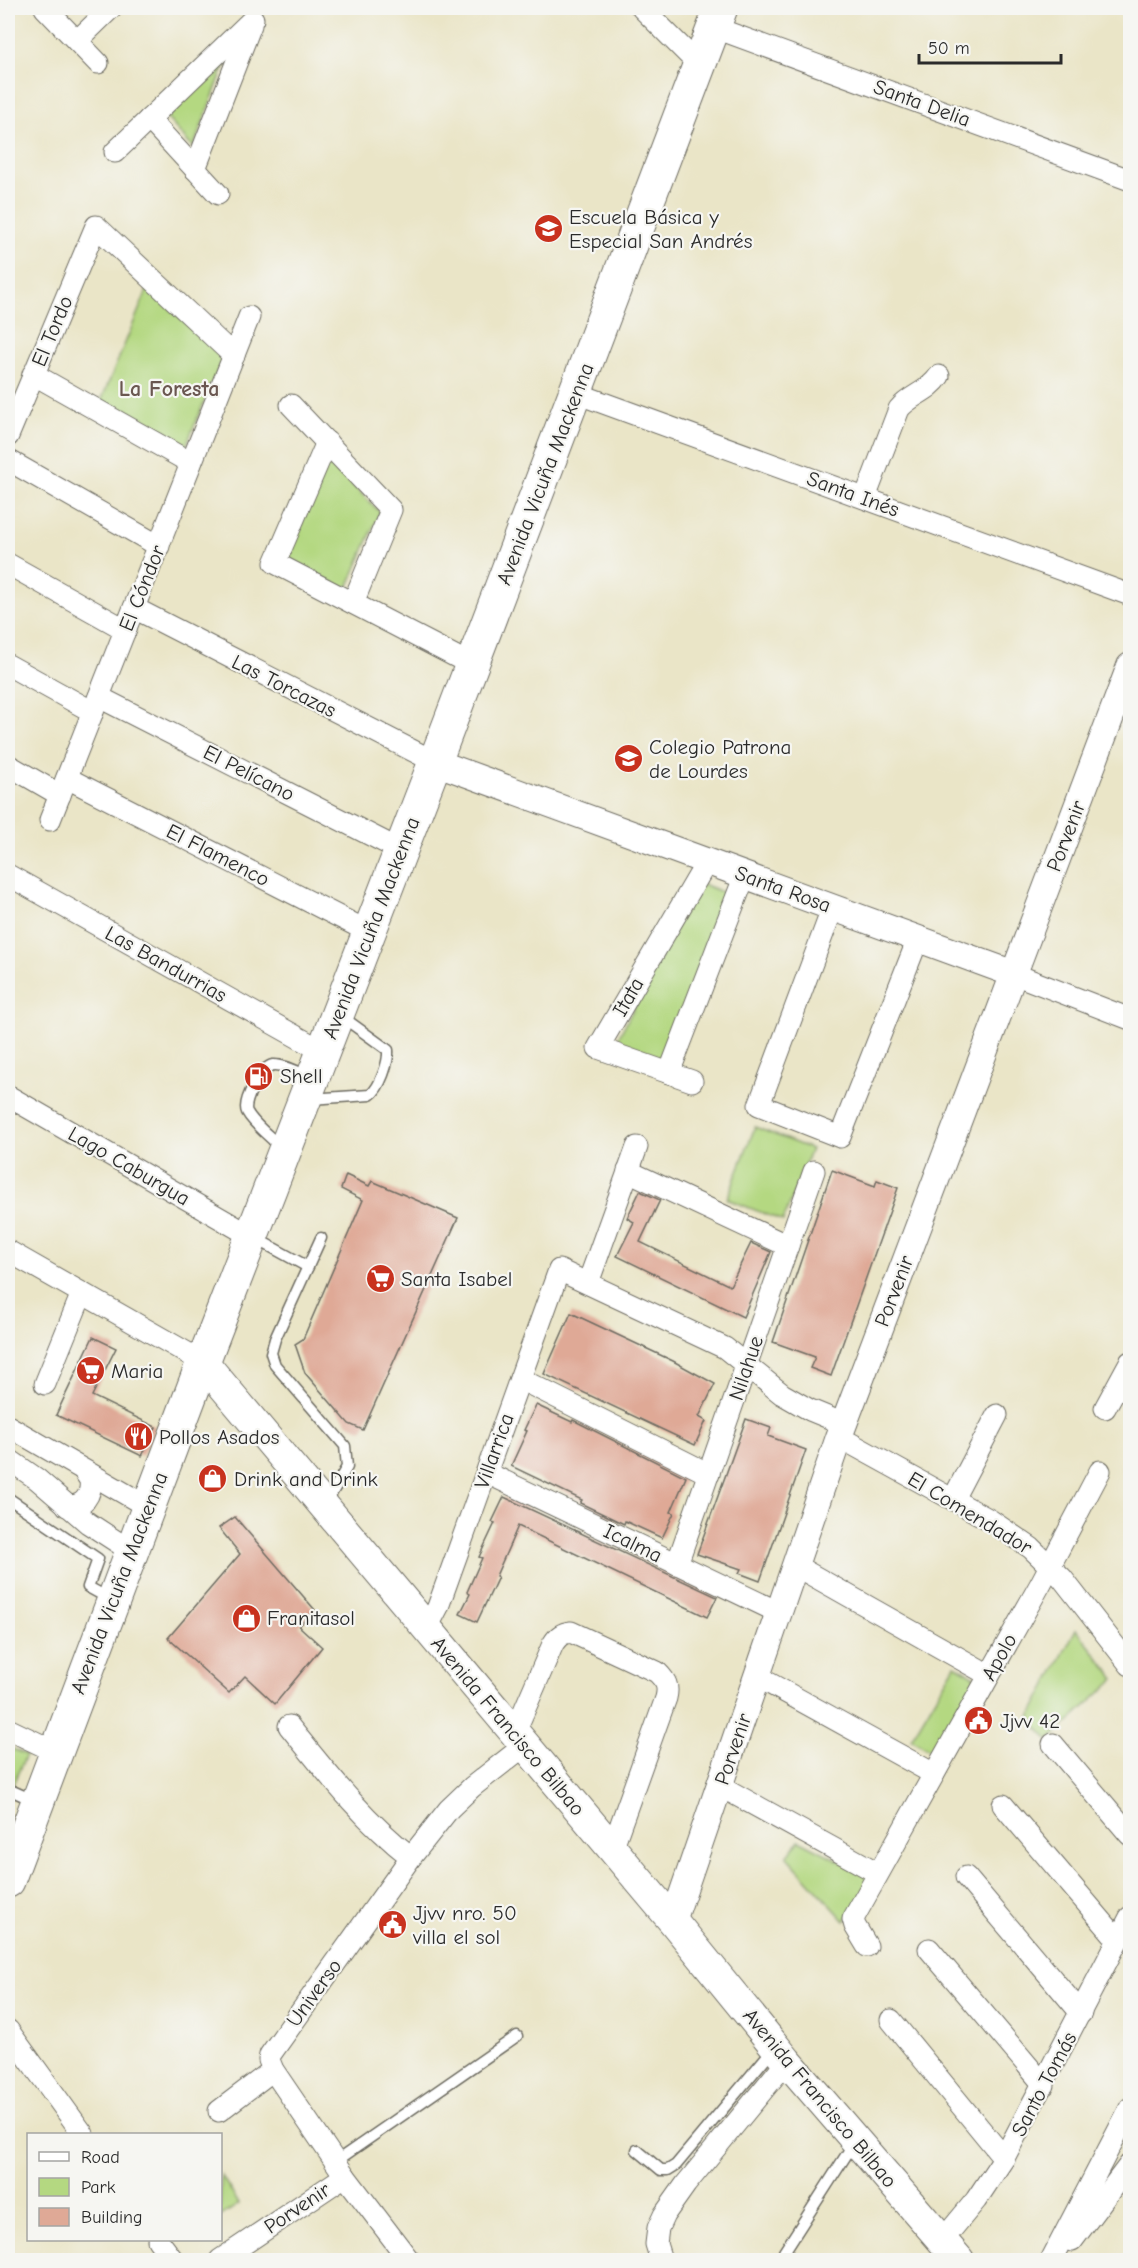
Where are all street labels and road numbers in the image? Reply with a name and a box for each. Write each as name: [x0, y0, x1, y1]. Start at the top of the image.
street label: Santa Delia: [870, 74, 974, 132]
street label: El Tordo: [26, 292, 78, 370]
street label: Avenida Vicuña Mackenna: [492, 360, 598, 588]
street label: Santa Inés: [804, 466, 902, 522]
street label: El Cóndor: [114, 541, 170, 634]
street label: Las Torcazas: [228, 649, 340, 723]
street label: El Pelícano: [200, 740, 298, 806]
street label: Porvenir: [1042, 797, 1091, 875]
street label: Avenida Vicuña Mackenna: [318, 814, 424, 1042]
street label: El Flamenco: [162, 819, 274, 891]
street label: Santa Rosa: [732, 861, 834, 917]
street label: Las Bandurrias: [101, 921, 231, 1007]
street label: Itata: [607, 973, 649, 1021]
street label: Lago Caburgua: [64, 1122, 194, 1210]
street label: Porvenir: [870, 1252, 919, 1330]
street label: Nilahue: [724, 1333, 768, 1403]
street label: Villarrica: [469, 1410, 519, 1492]
street label: El Comendador: [904, 1467, 1037, 1560]
street label: Avenida Vicuña Mackenna: [66, 1469, 172, 1697]
street label: Icalma: [600, 1519, 666, 1567]
street label: Apolo: [976, 1629, 1022, 1685]
street label: Avenida Francisco Bilbao: [426, 1632, 590, 1820]
street label: Porvenir: [710, 1710, 757, 1788]
street label: Universo: [281, 1954, 347, 2032]
street label: Avenida Francisco Bilbao: [738, 2004, 902, 2192]
street label: Santo Tomás: [1006, 2028, 1082, 2140]
street label: Porvenir: [260, 2177, 335, 2239]

